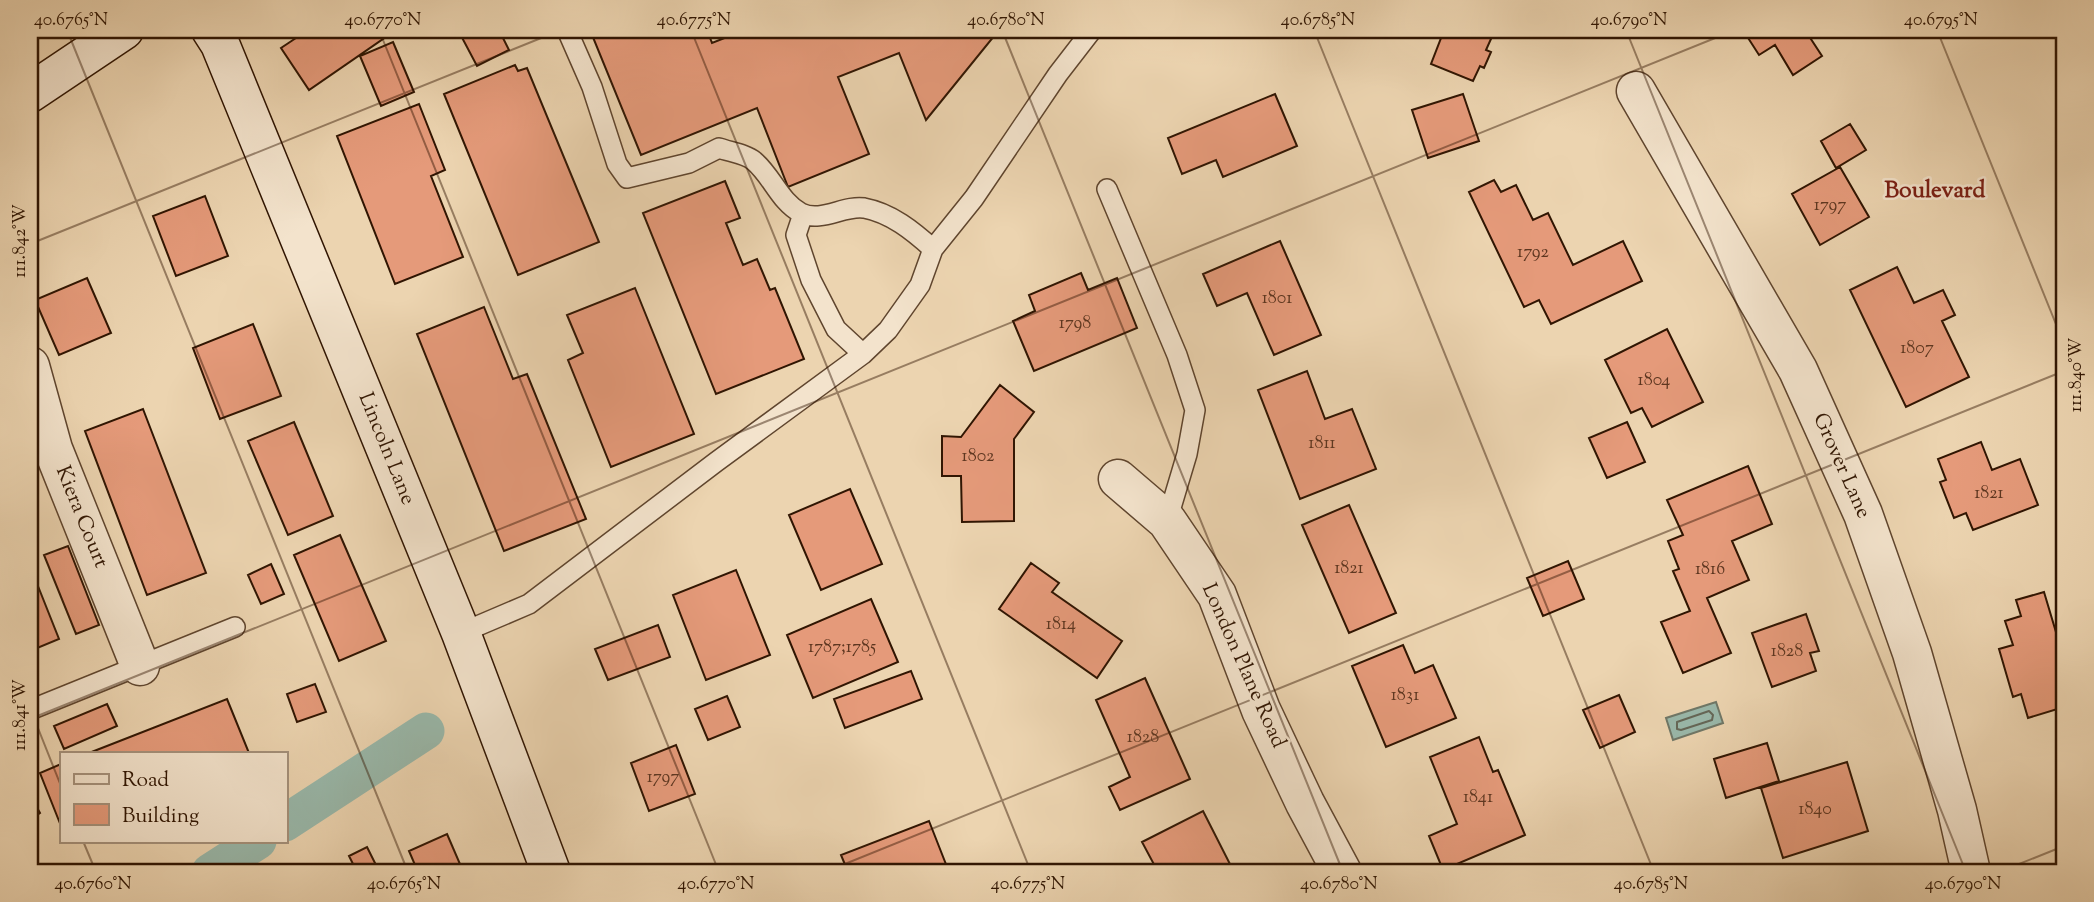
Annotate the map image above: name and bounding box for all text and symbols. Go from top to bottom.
text: 40.6765°N [34,8,108,34]
text: 40.6770°N [345,8,421,34]
text: 40.6775°N [657,8,731,34]
text: 40.6780°N [967,8,1045,34]
text: 40.6785°N [1281,8,1355,34]
text: 40.6790°N [1591,8,1667,34]
text: 40.6795°N [1904,8,1978,34]
district label: Boulevard [1885,175,1985,208]
house number: 1797 [1814,193,1846,219]
text: 111.842°W [8,204,34,278]
house number: 1792 [1517,240,1550,266]
house number: 1801 [1262,286,1292,312]
house number: 1798 [1059,311,1091,337]
house number: 1807 [1900,336,1934,362]
text: 111.840°W [2064,338,2090,412]
house number: 1804 [1638,368,1670,394]
street label: Lincoln Lane [350,388,422,510]
street label: Grover Lane [1804,408,1878,524]
house number: 1811 [1308,431,1336,457]
house number: 1802 [962,444,995,470]
street label: Kiera Court [47,461,115,573]
house number: 1821 [1974,481,2004,507]
house number: 1821 [1334,556,1364,582]
house number: 1816 [1695,557,1725,583]
street label: London Plane Road [1193,579,1293,753]
house number: 1814 [1046,612,1076,638]
house number: 1787;1785 [808,635,876,661]
house number: 1828 [1771,639,1803,665]
text: 111.841°W [8,679,34,751]
house number: 1831 [1391,683,1419,709]
house number: 1828 [1127,725,1159,751]
legend [60,752,287,842]
house number: 1797 [647,765,679,791]
text: Road [122,766,169,796]
house number: 1841 [1463,785,1493,811]
house number: 1840 [1798,797,1832,823]
text: Building [122,802,199,832]
text: 40.6760°N [54,872,132,898]
text: 40.6765°N [367,872,441,898]
text: 40.6770°N [678,872,754,898]
text: 40.6775°N [991,872,1065,898]
text: 40.6780°N [1300,872,1378,898]
text: 40.6785°N [1614,872,1688,898]
text: 40.6790°N [1925,872,2001,898]

